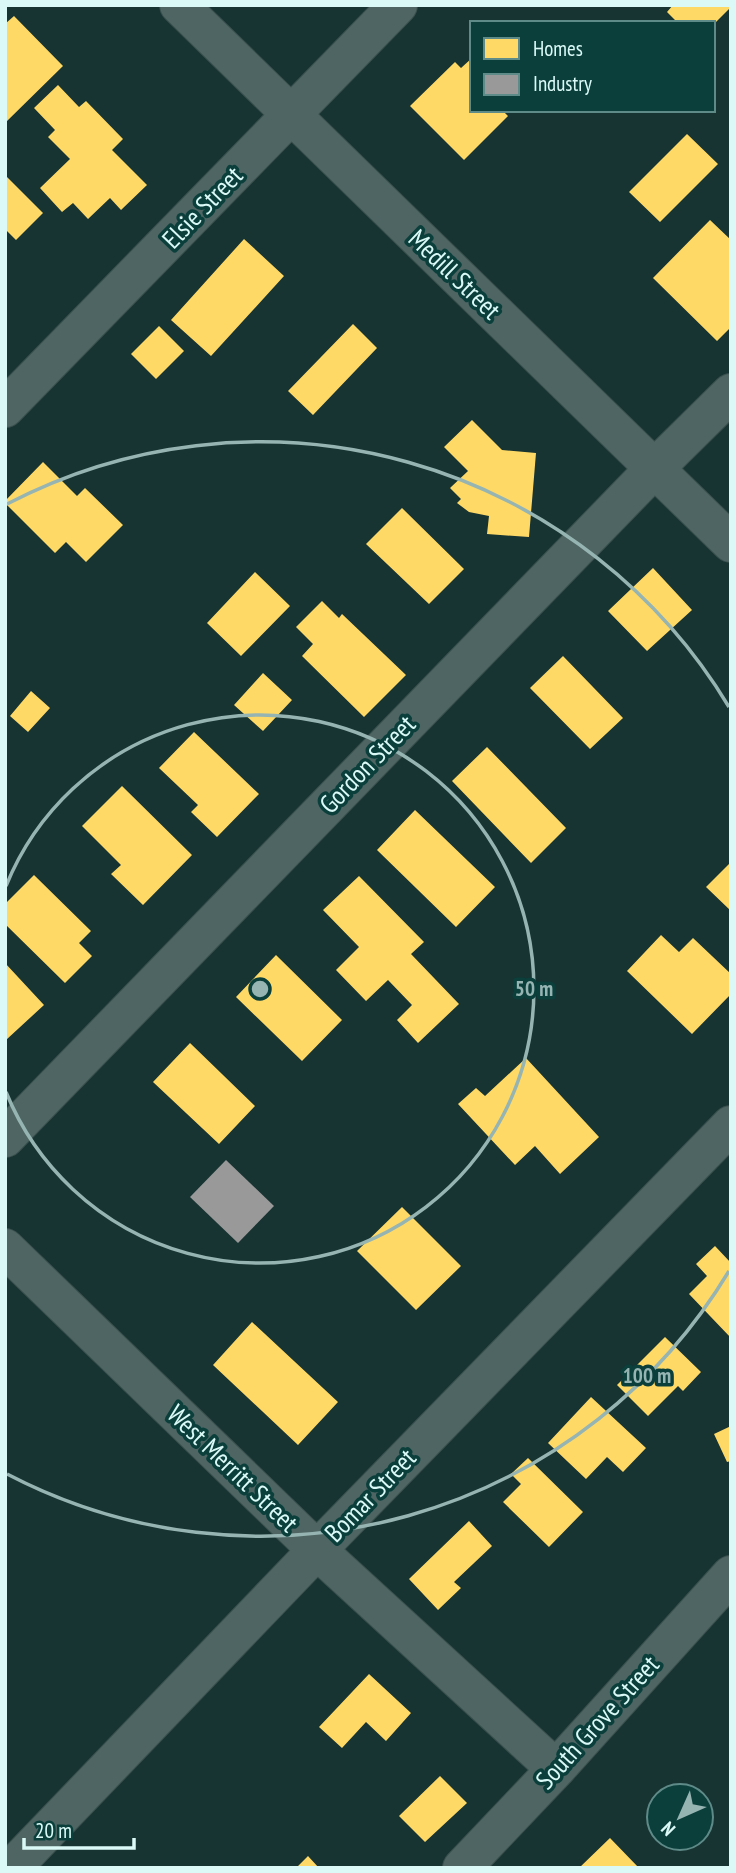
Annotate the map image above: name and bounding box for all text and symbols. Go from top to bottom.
legend [470,21,715,112]
text: Homes [533,35,583,62]
text: Industry [533,70,592,97]
street label: Elsie Street [155,159,249,255]
street label: Medill Street [402,222,508,326]
street label: Gordon Street [312,708,422,820]
text: 50 m [515,975,553,1002]
centre of rings [248,977,272,1001]
text: 100 m [623,1362,671,1389]
street label: West Merritt Street [161,1397,305,1539]
street label: Bomar Street [317,1441,423,1549]
street label: South Grove Street [528,1648,666,1796]
north arrow [645,1782,715,1852]
scale bar [24,1806,135,1850]
text: 20 m [35,1817,72,1844]
text: N [656,1817,680,1841]

